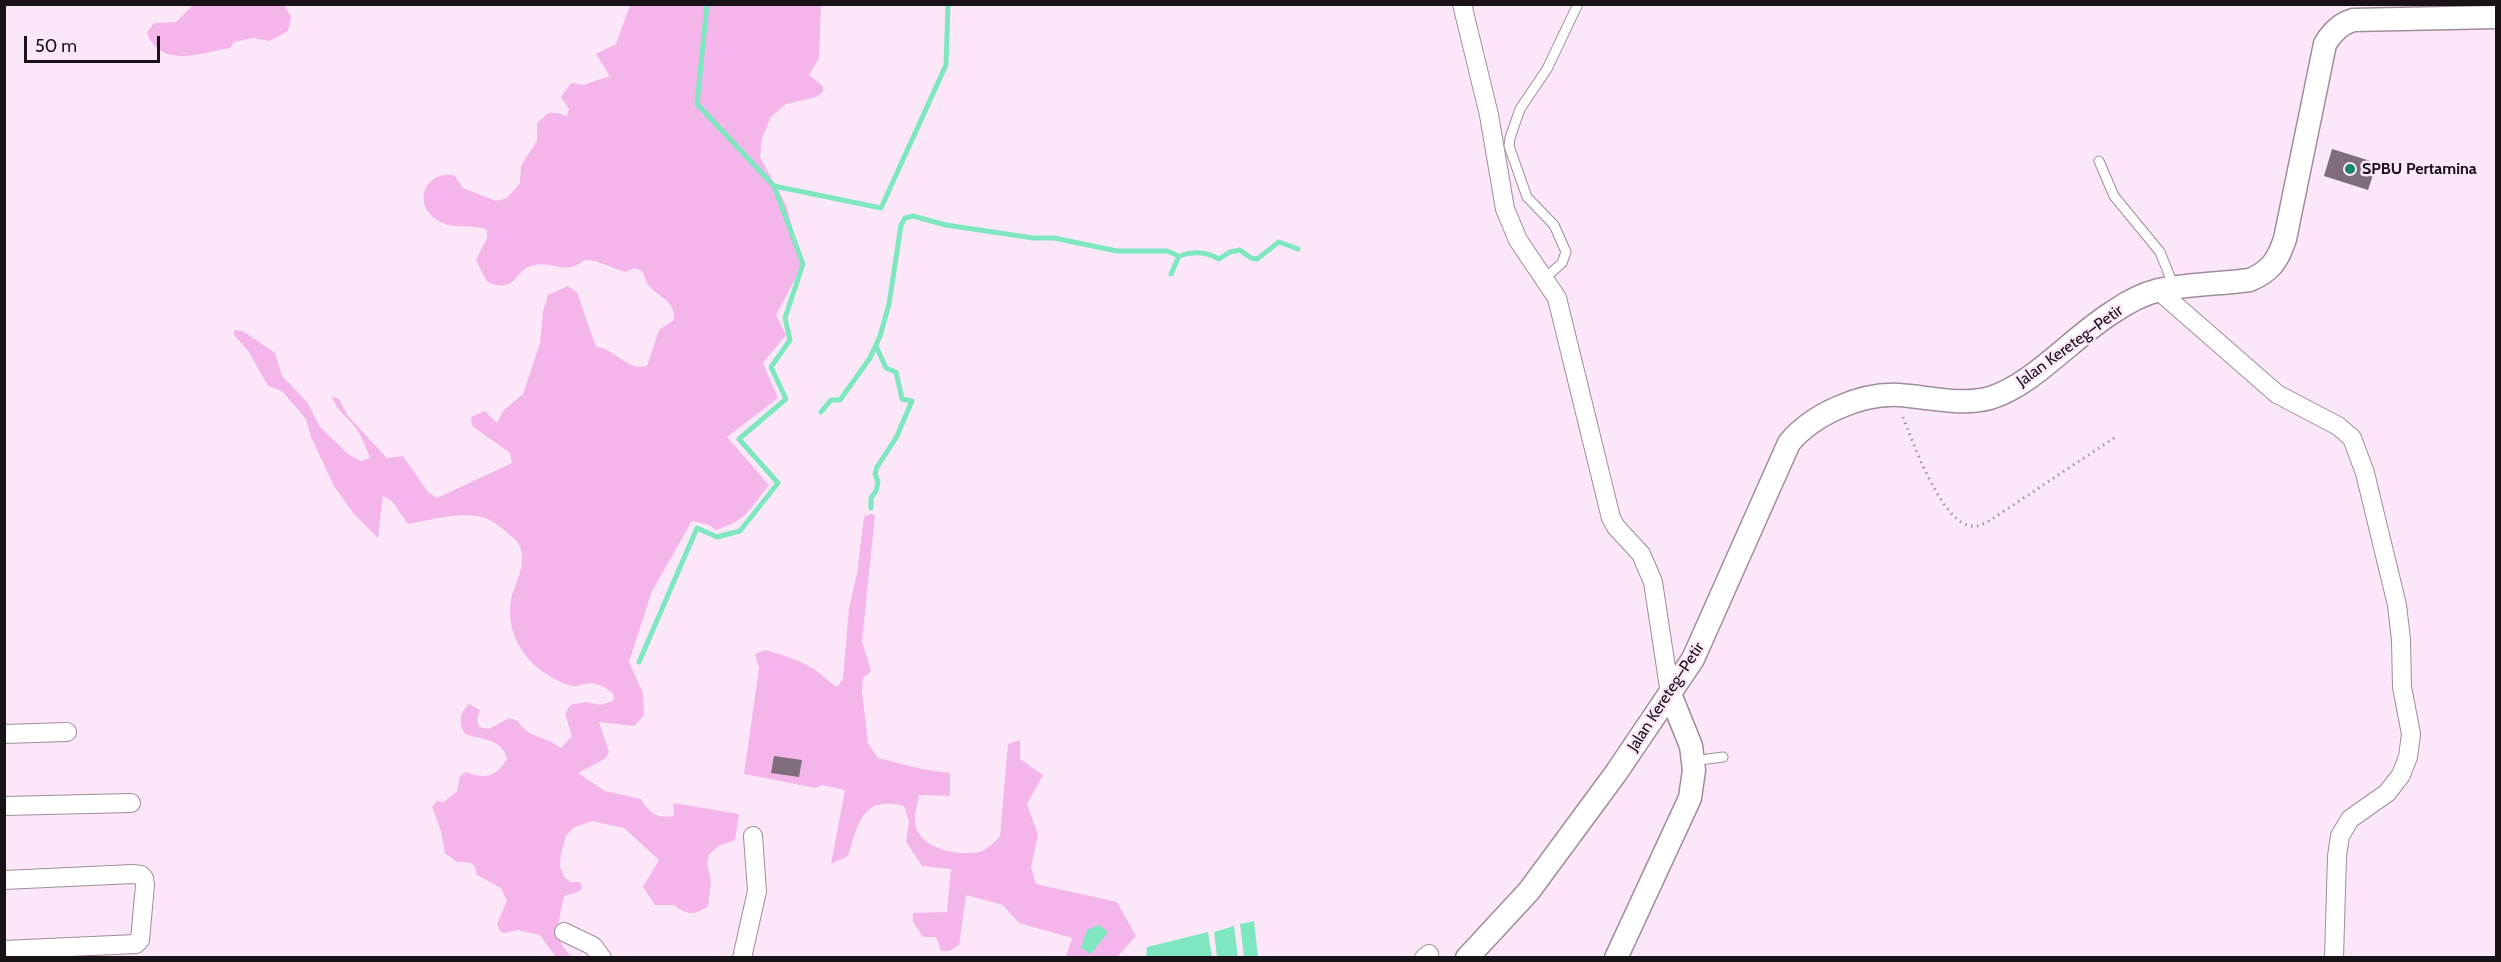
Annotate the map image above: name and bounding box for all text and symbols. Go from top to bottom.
scale bar [27,24,164,62]
text: 50 m [35,35,77,57]
place label: SPBU Pertamina [2362,159,2477,179]
marker: SPBU Pertamina [2343,162,2357,176]
street label: Jalan Kereteg–Petir [2013,301,2127,391]
street label: Jalan Kereteg–Petir [1623,639,1709,755]

